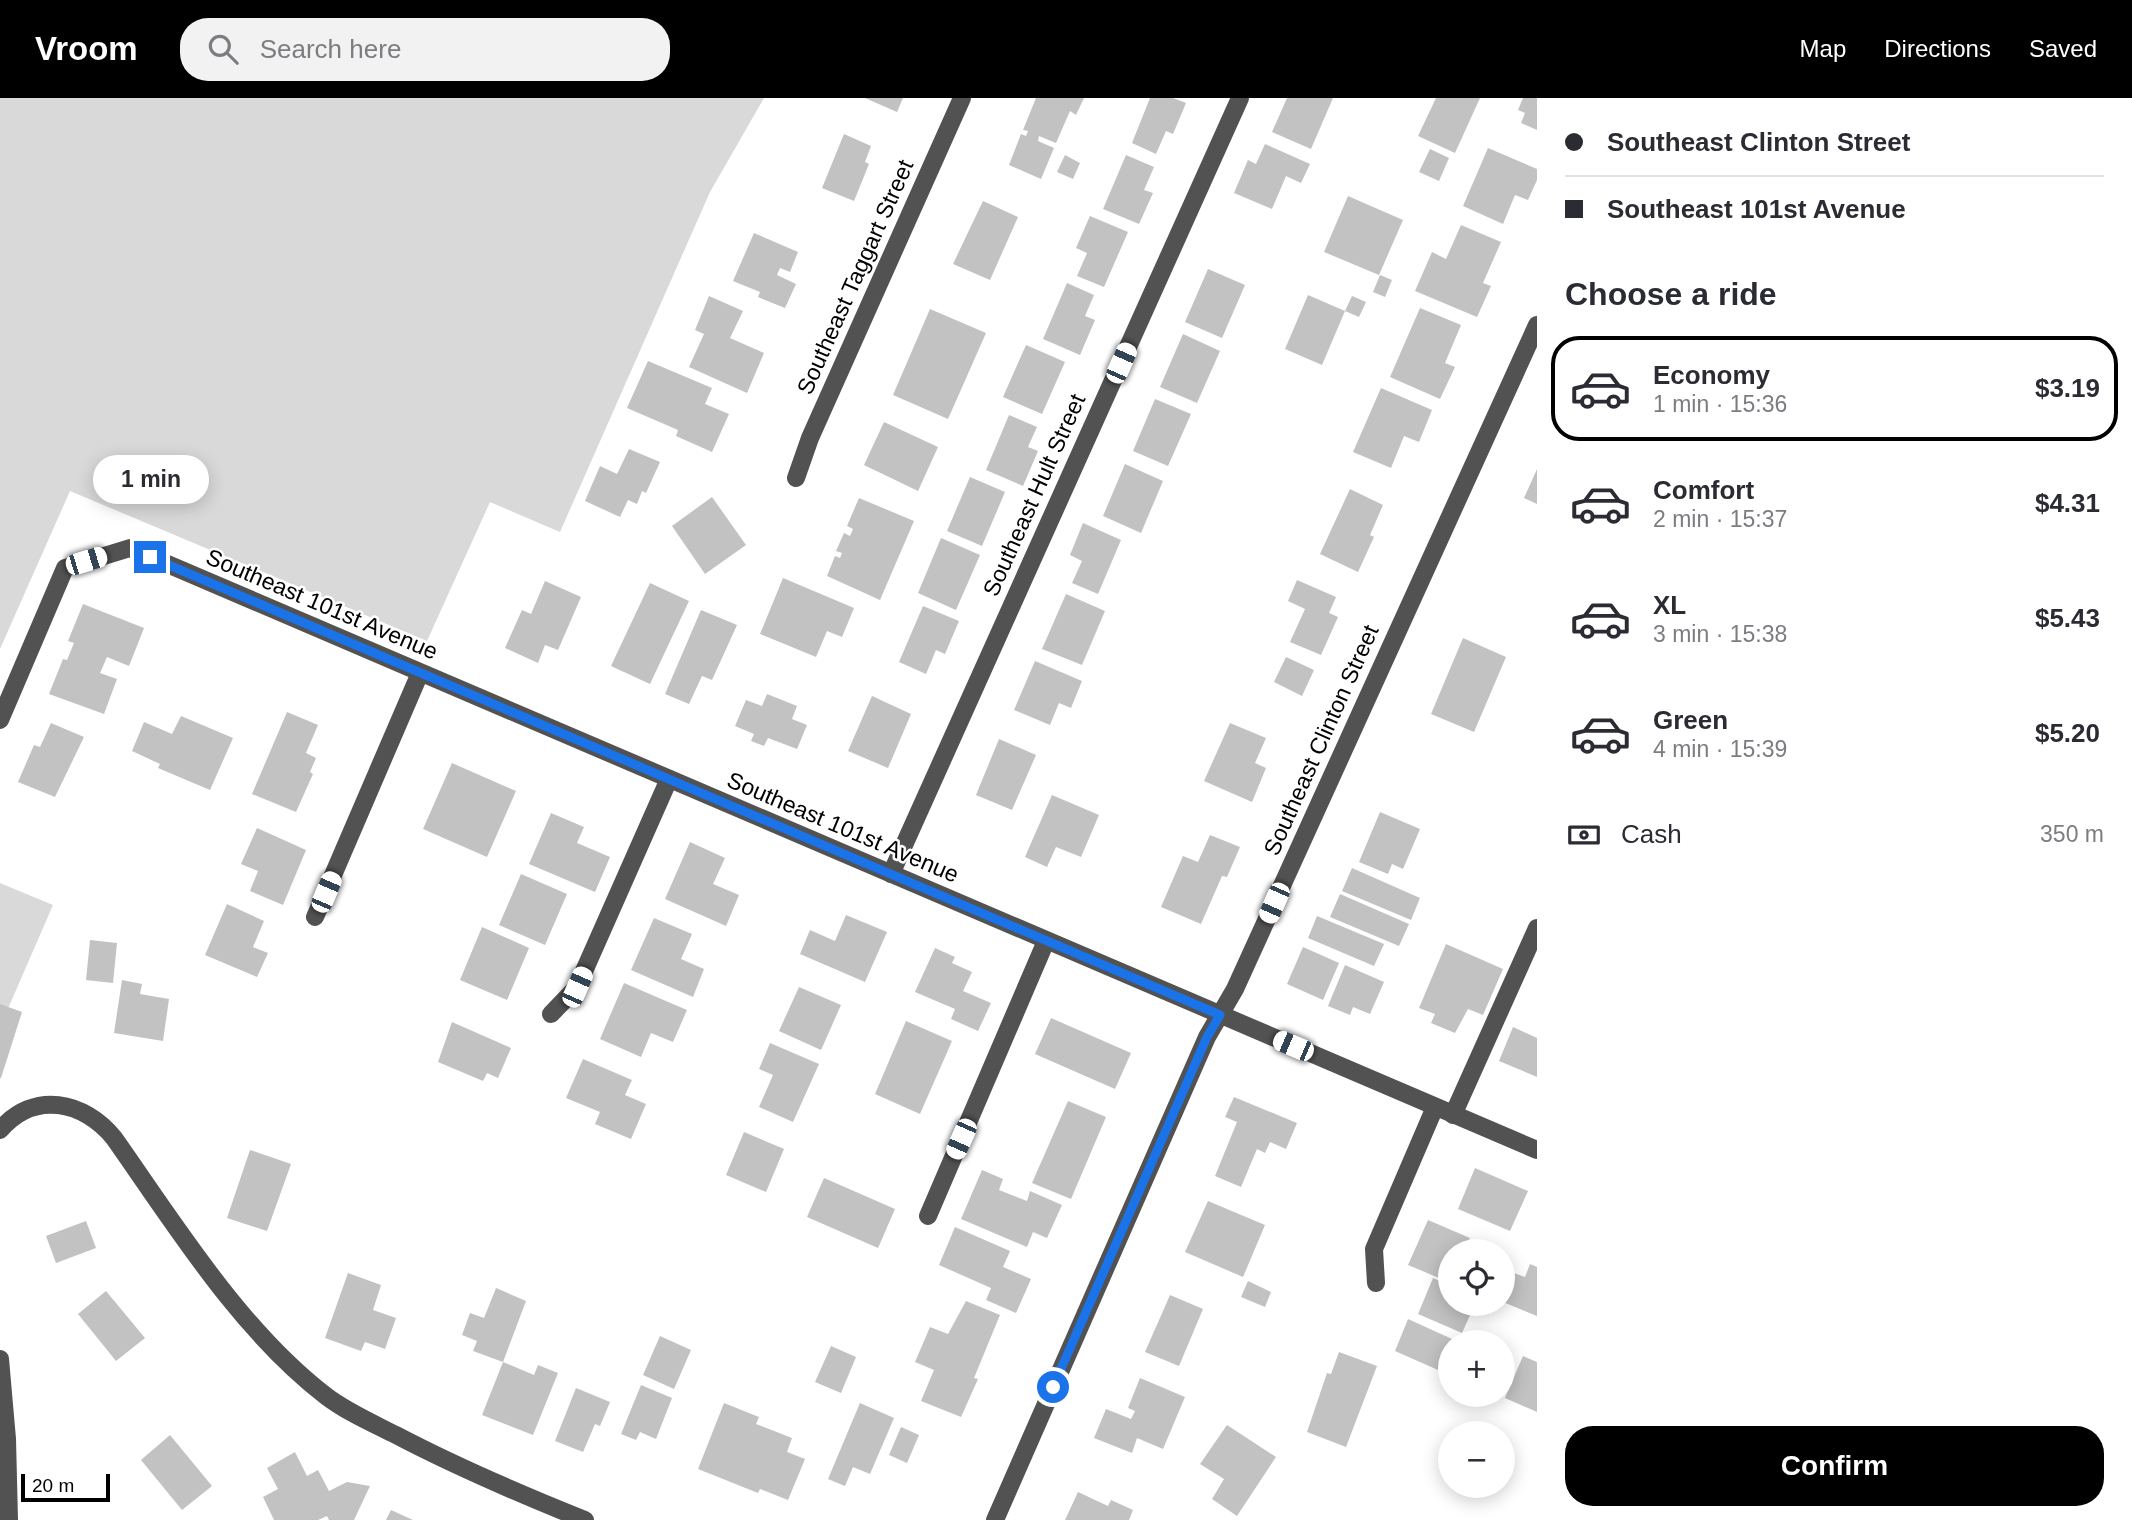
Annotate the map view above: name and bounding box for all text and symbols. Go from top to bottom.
search box [180,18,670,81]
text: Vroom [35,30,138,67]
icon: search [204,30,242,68]
text: Search here [260,34,401,64]
text: Map [1800,35,1846,62]
text: Directions [1884,35,1991,62]
text: Saved [2029,35,2097,62]
text: Southeast Clinton Street [1607,127,1910,157]
street label: Southeast Taggart Street [791,155,919,398]
text: Southeast 101st Avenue [1607,194,1906,224]
text: Choose a ride [1565,276,1777,312]
car [1103,340,1140,386]
icon: car [1569,357,1632,420]
text: Economy [1653,360,1770,390]
text: $3.19 [2035,373,2100,403]
street label: Southeast Hult Street [978,389,1091,600]
text: 1 min · 15:36 [1653,391,1787,417]
callout: 1 min [92,456,208,504]
text: 1 min [121,466,181,492]
icon: car [1569,472,1632,535]
text: Comfort [1653,475,1754,505]
text: $4.31 [2035,488,2100,518]
text: 2 min · 15:37 [1653,506,1787,532]
route end [134,541,166,573]
street label: Southeast 101st Avenue [202,543,442,665]
car [63,545,110,577]
icon: car [1569,587,1632,650]
text: XL [1653,590,1686,620]
text: $5.43 [2035,603,2100,633]
street label: Southeast Clinton Street [1258,620,1384,859]
text: 3 min · 15:38 [1653,621,1787,647]
icon: car [1569,702,1632,765]
text: Green [1653,705,1728,735]
text: $5.20 [2035,718,2100,748]
text: 4 min · 15:39 [1653,736,1787,762]
street label: Southeast 101st Avenue [723,766,963,888]
icon: cash [1565,816,1603,854]
text: Cash [1621,819,1682,849]
text: 350 m [2040,821,2104,847]
car [309,869,344,915]
car [1256,880,1293,926]
car [559,964,596,1010]
car [1270,1028,1317,1064]
car [943,1116,980,1162]
map controls [1438,1239,1515,1498]
button: locate [1438,1239,1515,1316]
button: + [1438,1330,1515,1407]
route start [1037,1371,1069,1403]
button: − [1438,1421,1515,1498]
button: Confirm [1565,1426,2104,1506]
scale bar [21,1471,110,1503]
text: 20 m [32,1475,74,1496]

